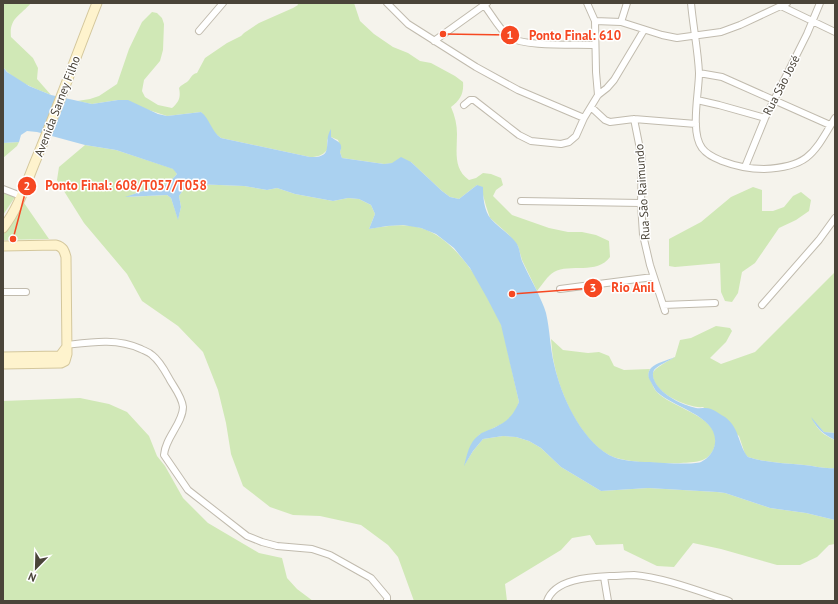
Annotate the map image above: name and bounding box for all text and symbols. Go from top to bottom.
callout: Ponto Final: 610 [500,23,629,48]
text: 1 [507,27,513,42]
text: Ponto Final: 610 [529,27,621,44]
street label: Rua São José [759,52,803,118]
street label: Avenida Sarney Filho [31,53,83,159]
street label: Rua São Raimundo [631,143,653,241]
callout: Ponto Final: 608/T057/T058 [17,173,215,198]
text: Ponto Final: 608/T057/T058 [45,177,207,194]
text: 2 [24,178,30,193]
callout: Rio Anil [583,275,663,300]
text: Rio Anil [611,279,655,296]
text: 3 [590,280,596,295]
north arrow [16,548,56,588]
text: N [26,569,38,585]

